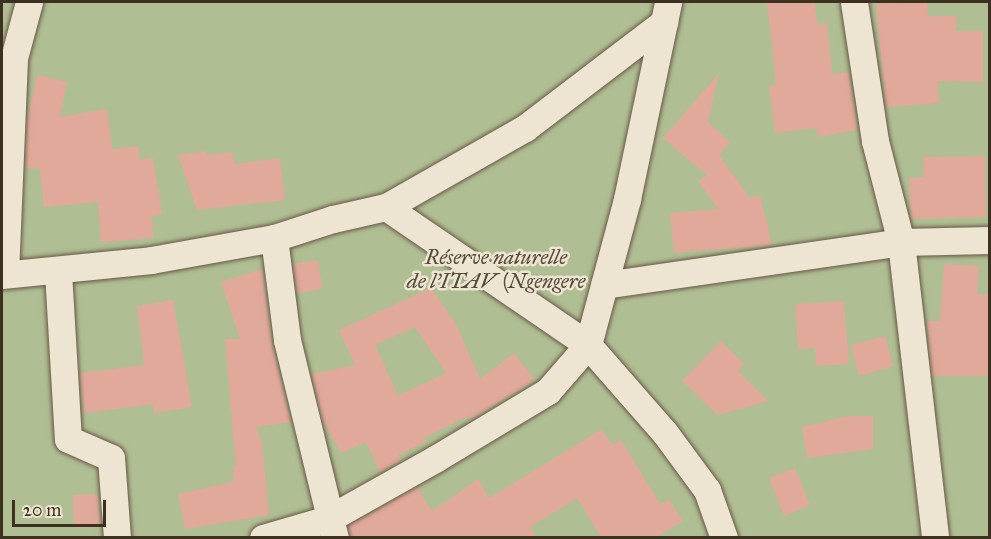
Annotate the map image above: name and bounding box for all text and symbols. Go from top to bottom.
park label: Réserve naturelle de l'ITAV (Ngengere [407,244,585,294]
scale bar [15,488,110,526]
text: 20 m [23,499,61,521]

